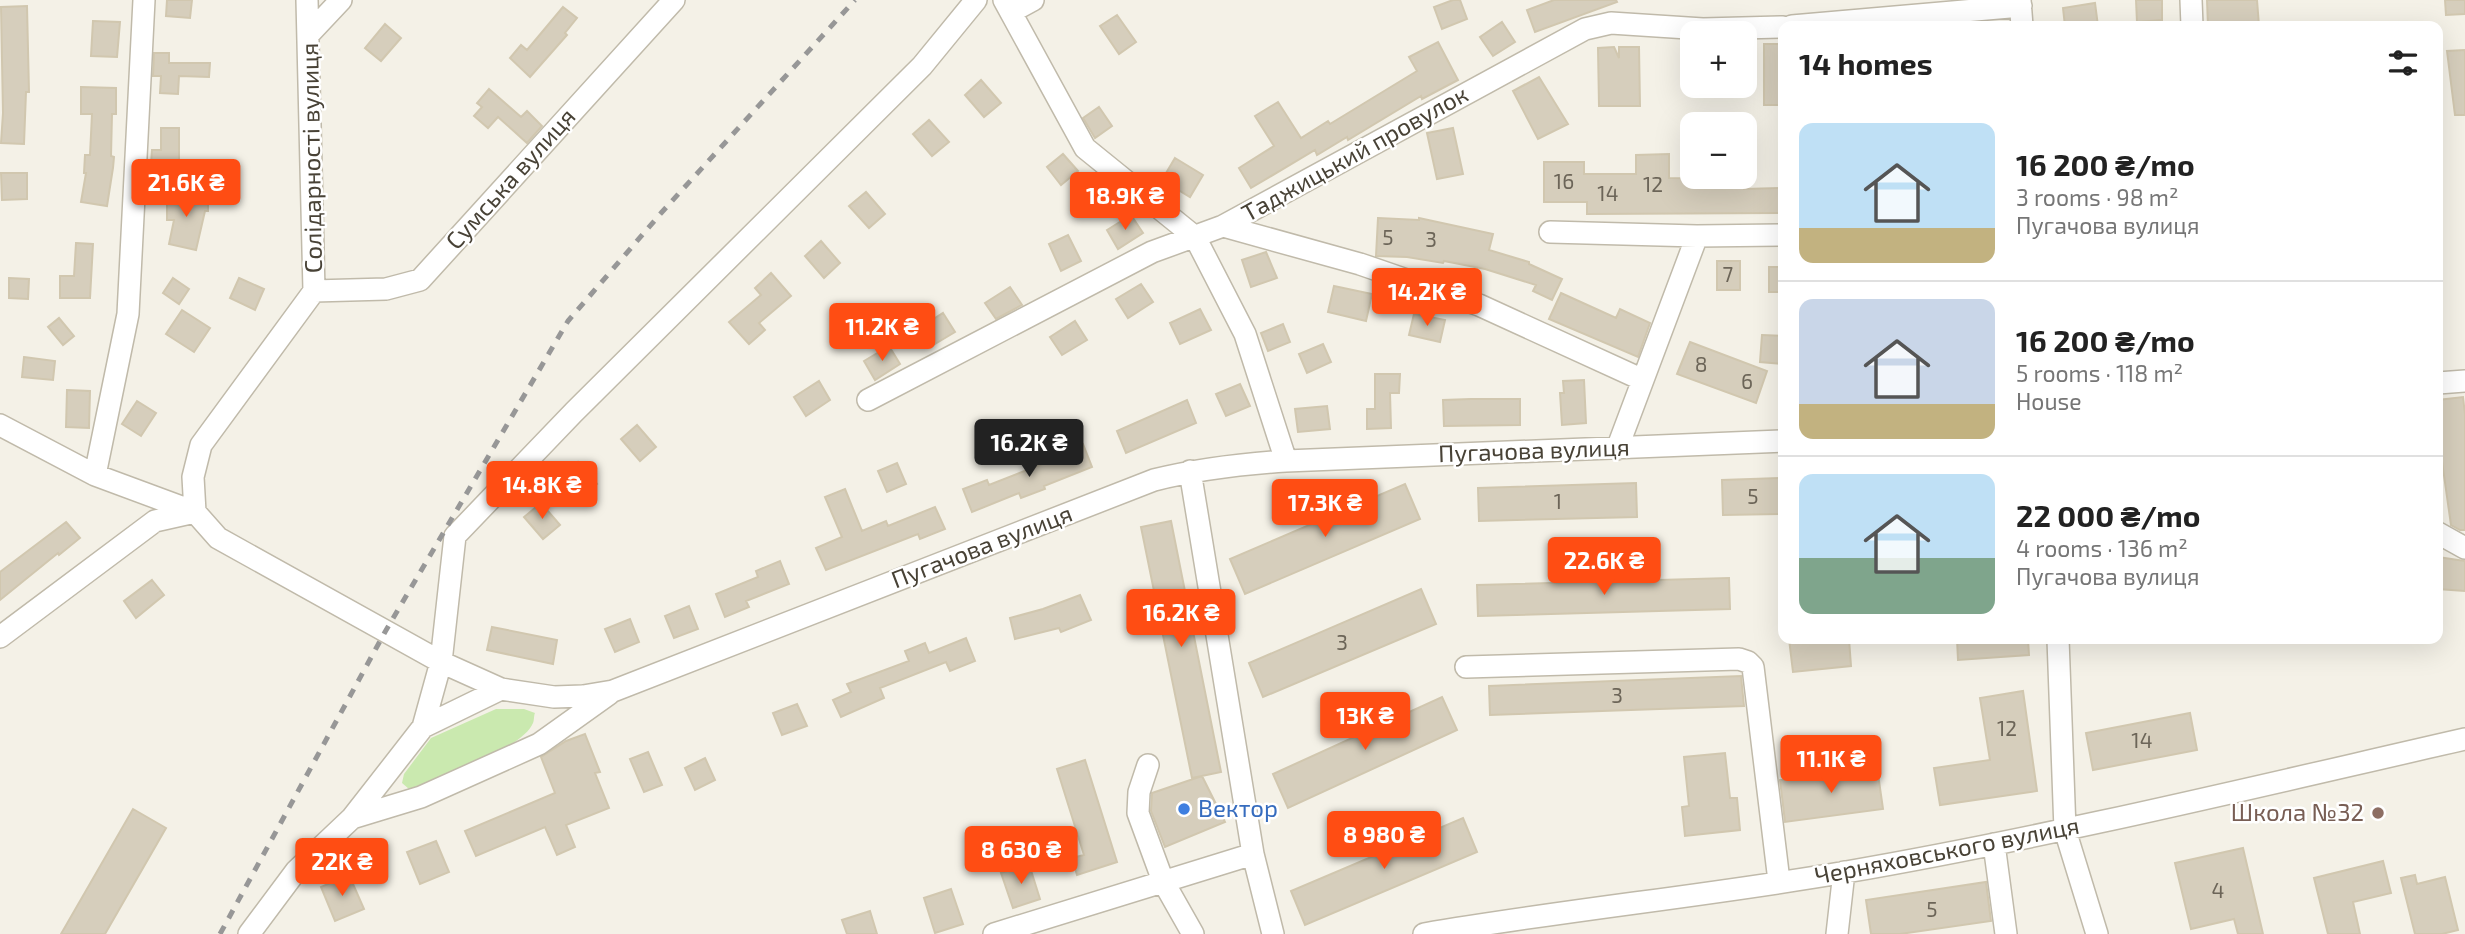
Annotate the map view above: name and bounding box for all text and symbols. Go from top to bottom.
map controls [1680,21,1757,189]
button: + [1680,21,1757,98]
street label: Солідарності вулиця [294,43,328,273]
icon: filters [2384,44,2422,82]
text: 14 homes [1799,45,1933,81]
street label: Таджицький провулок [1236,78,1473,228]
street label: Сумська вулиця [439,101,582,255]
button: − [1680,112,1757,189]
text: 16 200 ₴/mo [2016,146,2195,182]
icon: home [1855,151,1939,235]
pin: 21.6K ₴ [121,160,251,219]
text: 21.6K ₴ [147,168,225,196]
house number: 16 [1554,168,1574,193]
house number: 12 [1643,171,1663,196]
pin: 18.9K ₴ [1060,173,1190,232]
house number: 14 [1597,180,1619,205]
text: 18.9K ₴ [1086,181,1164,209]
text: 3 rooms · 98 m² [2016,183,2178,211]
text: Пугачова вулиця [2016,211,2200,239]
house number: 5 [1382,224,1394,249]
house number: 3 [1425,226,1437,251]
house number: 7 [1723,261,1734,286]
pin: 14.2K ₴ [1362,268,1492,328]
text: 14.2K ₴ [1388,277,1466,305]
pin: 11.2K ₴ [817,304,947,363]
text: 11.2K ₴ [845,312,919,340]
text: 16 200 ₴/mo [2016,322,2195,358]
icon: home [1855,327,1939,411]
house number: 8 [1695,351,1707,376]
text: 5 rooms · 118 m² [2016,359,2183,387]
house number: 6 [1741,368,1753,393]
text: House [2016,387,2082,415]
pin: 16.2K ₴ [964,420,1094,479]
text: 16.2K ₴ [990,428,1068,456]
street label: Пугачова вулиця [1438,432,1630,468]
pin: 14.8K ₴ [477,462,607,521]
text: 14.8K ₴ [502,470,582,498]
pin: 17.3K ₴ [1260,480,1390,539]
house number: 5 [1747,483,1759,508]
text: 17.3K ₴ [1288,488,1362,516]
house number: 1 [1554,488,1562,513]
text: 22 000 ₴/mo [2016,497,2200,533]
street label: Пугачова вулиця [887,498,1076,594]
icon: home [1855,502,1939,586]
text: 4 rooms · 136 m² [2016,534,2188,562]
pin: 22.6K ₴ [1539,538,1669,597]
text: 22.6K ₴ [1564,546,1644,574]
text: Пугачова вулиця [2016,562,2200,590]
pin: 16.2K ₴ [1116,590,1246,649]
text: 16.2K ₴ [1142,598,1220,626]
house number: 3 [1336,629,1348,654]
house number: 3 [1611,682,1623,707]
pin: 13K ₴ [1316,692,1414,752]
text: 13K ₴ [1336,701,1394,729]
house number: 12 [1997,715,2017,740]
house number: 14 [2131,727,2153,752]
pin: 11.1K ₴ [1766,736,1896,795]
text: 11.1K ₴ [1796,744,1866,772]
place label: Вектор [1198,793,1278,822]
place label: Школа №32 [2231,797,2364,826]
marker: Вектор [1176,801,1192,817]
marker: Школа №32 [2370,805,2386,821]
street label: Черняховського вулиця [1812,810,2082,890]
pin: 8 980 ₴ [1319,812,1449,871]
text: 8 980 ₴ [1343,820,1425,848]
pin: 8 630 ₴ [956,826,1086,886]
text: 8 630 ₴ [981,835,1061,863]
pin: 22K ₴ [293,838,391,898]
text: 22K ₴ [311,847,373,875]
house number: 4 [2212,877,2224,902]
house number: 5 [1926,896,1938,921]

